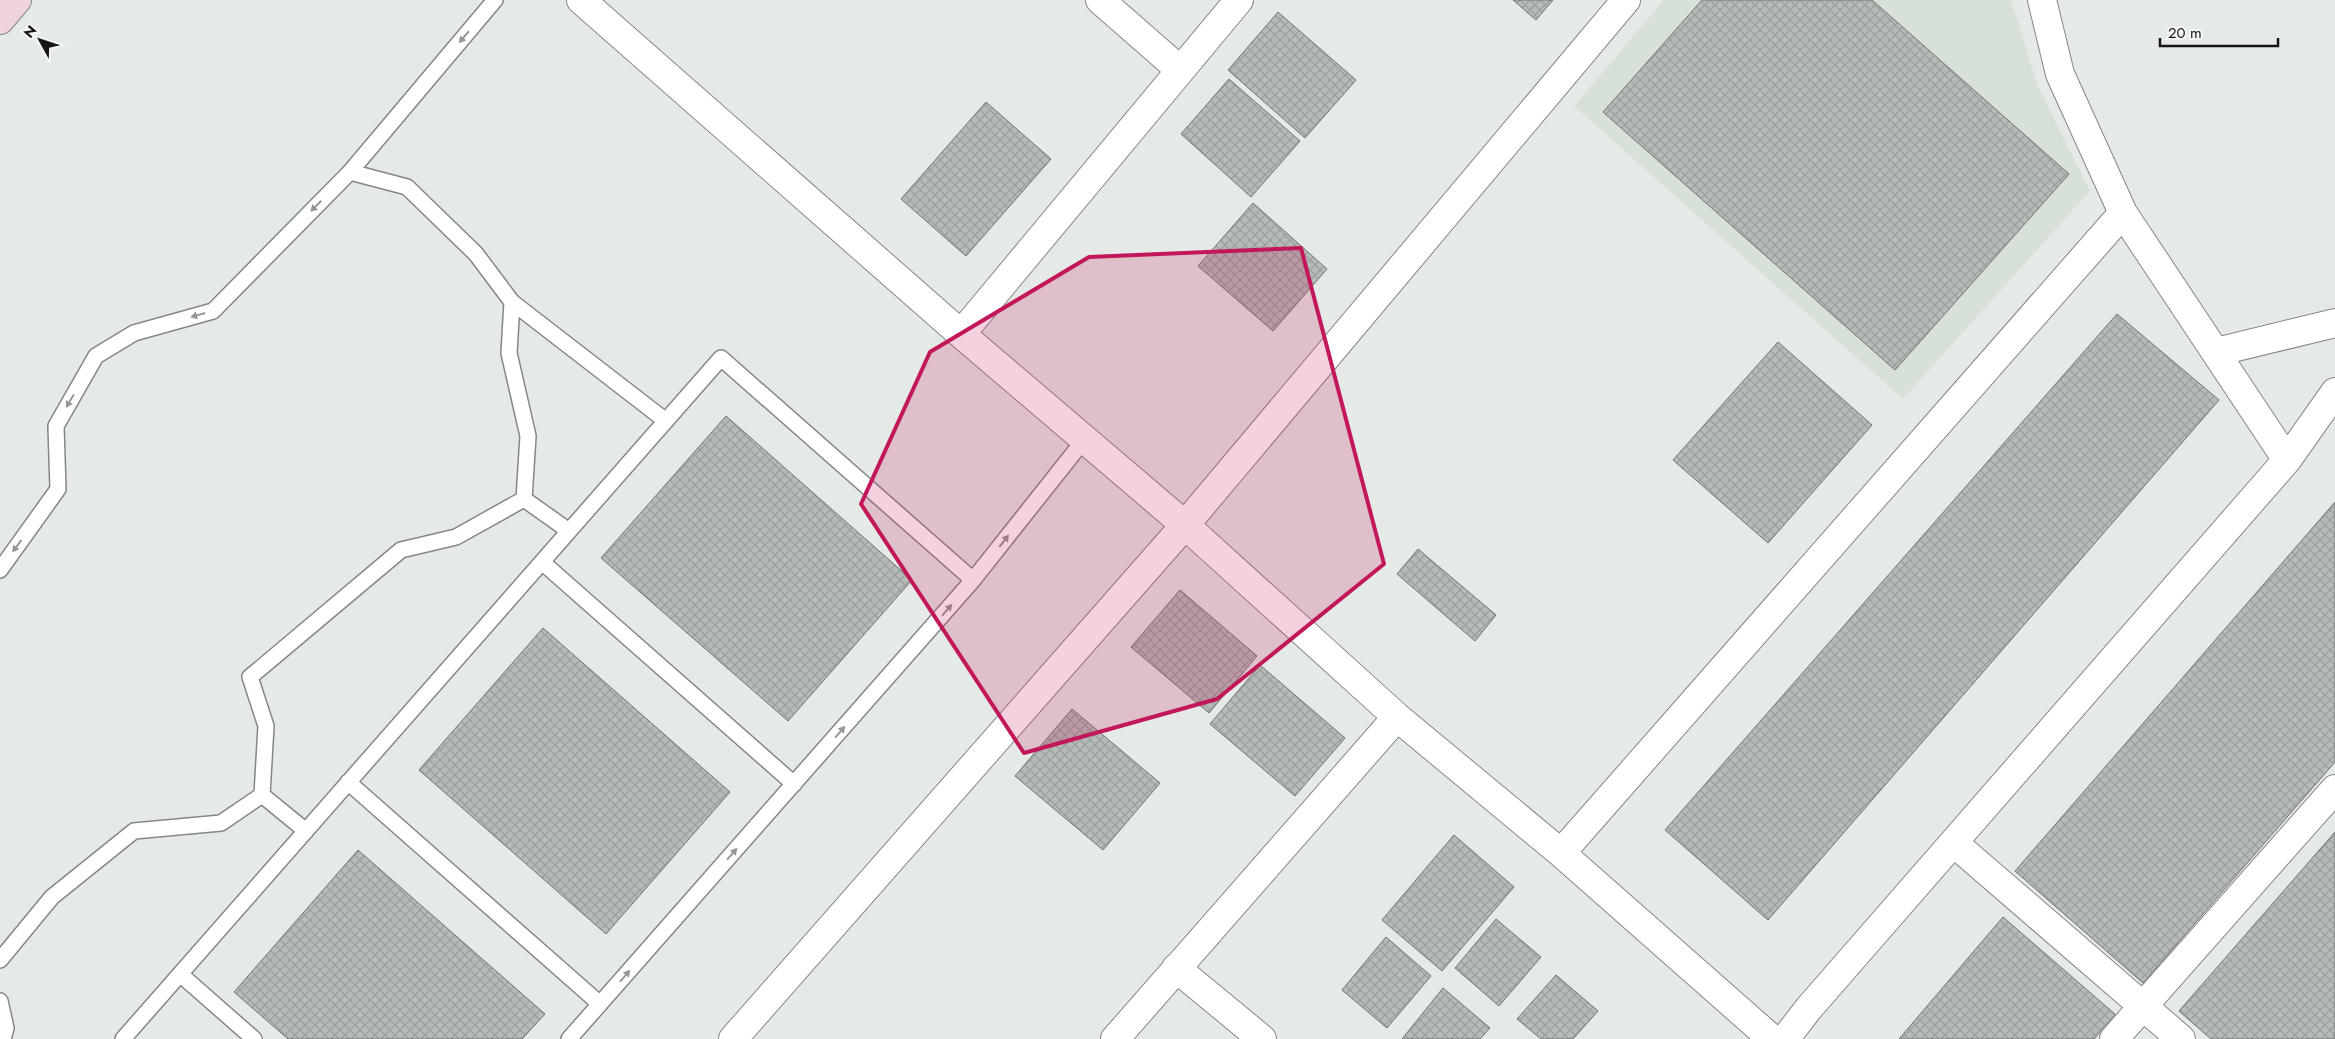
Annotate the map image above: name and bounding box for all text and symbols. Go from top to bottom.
north arrow [15,15,65,65]
scale bar [2160,15,2278,47]
text: N [19,21,41,42]
text: 20 m [2168,22,2202,44]
one-way arrow [459,31,470,43]
one-way arrow [310,200,322,212]
one-way arrow [190,311,205,319]
one-way arrow [65,394,74,407]
one-way arrow [998,535,1009,548]
one-way arrow [12,539,22,553]
one-way arrow [941,604,952,617]
one-way arrow [834,726,845,739]
one-way arrow [726,849,738,861]
one-way arrow [619,971,631,983]

